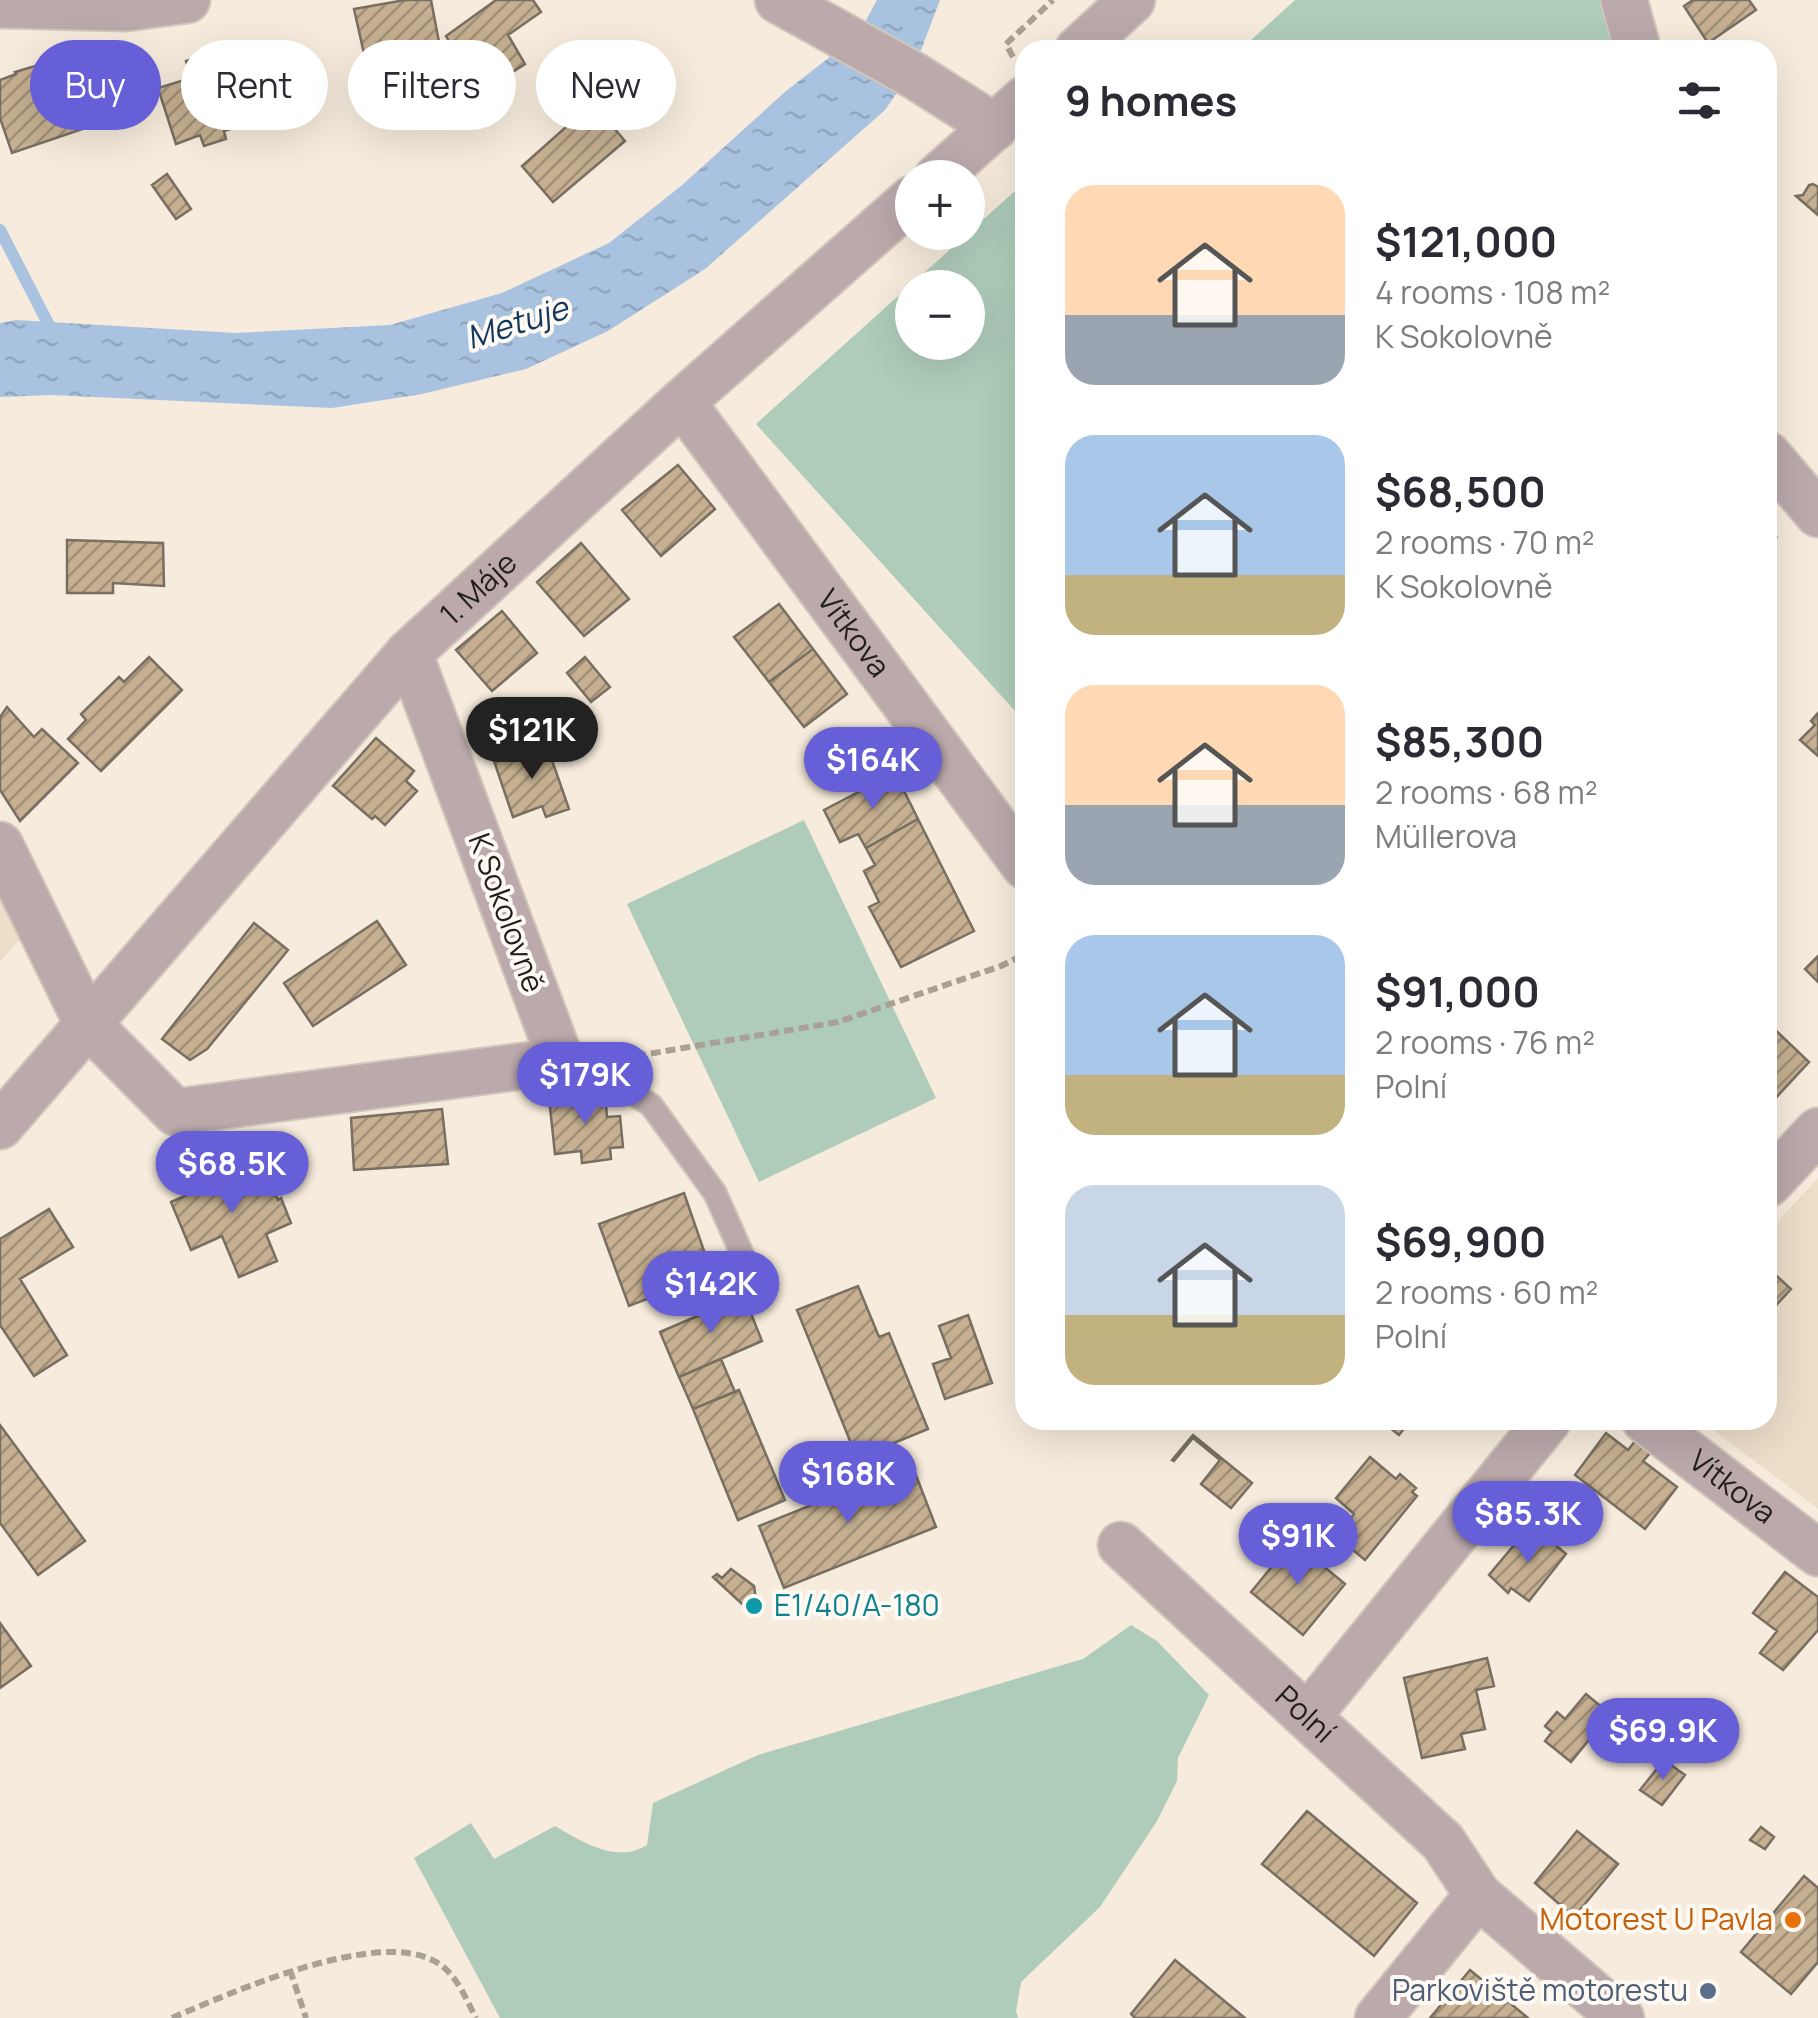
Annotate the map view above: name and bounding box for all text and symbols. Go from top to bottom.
chip: Buy [30,40,161,130]
chip: Rent [181,40,328,130]
chip: Filters [348,40,516,130]
chip: New [536,40,676,130]
text: 9 homes [1065,71,1237,129]
icon: filters [1672,73,1727,128]
map controls [895,160,985,360]
button: + [895,160,985,250]
text: $121,000 [1375,212,1557,270]
icon: home [1145,225,1265,345]
button: − [895,270,985,360]
text: 4 rooms · 108 m² [1375,270,1610,314]
water label: Metuje [460,284,575,359]
text: K Sokolovně [1375,314,1553,358]
text: $68,500 [1375,462,1546,520]
icon: home [1145,475,1265,595]
text: 2 rooms · 70 m² [1375,520,1595,564]
street label: 1. Máje [430,542,525,634]
text: K Sokolovně [1375,564,1553,608]
street label: Vítkova [808,581,900,685]
pin: $121K [462,697,602,782]
text: $121K [488,707,576,751]
text: $85,300 [1375,712,1544,770]
icon: home [1145,725,1265,845]
pin: $164K [803,727,943,812]
text: $164K [826,737,920,781]
text: 2 rooms · 68 m² [1375,770,1597,814]
text: Müllerova [1375,814,1517,858]
street label: K Sokolovně [460,827,555,998]
text: $91,000 [1375,962,1540,1020]
icon: home [1145,975,1265,1095]
text: 2 rooms · 76 m² [1375,1020,1595,1064]
pin: $179K [515,1042,655,1127]
text: $179K [539,1052,631,1096]
text: Polní [1375,1064,1447,1108]
pin: $68.5K [151,1131,313,1216]
text: $68.5K [178,1141,286,1185]
text: $69,900 [1375,1212,1546,1270]
icon: home [1145,1225,1265,1345]
pin: $142K [641,1251,781,1336]
text: $142K [664,1261,758,1305]
text: 2 rooms · 60 m² [1375,1270,1598,1314]
text: Polní [1375,1314,1447,1358]
street label: Vítkova [1681,1439,1785,1532]
pin: $168K [778,1441,918,1526]
text: $168K [801,1451,895,1495]
pin: $85.3K [1447,1481,1609,1566]
text: $85.3K [1474,1491,1582,1535]
pin: $91K [1239,1503,1357,1588]
text: $91K [1261,1513,1335,1557]
place label: E1/40/A-180 [774,1584,940,1625]
marker: E1/40/A-180 [743,1595,765,1617]
street label: Polní [1267,1675,1345,1751]
pin: $69.9K [1582,1698,1744,1783]
text: $69.9K [1608,1708,1718,1752]
place label: Motorest U Pavla [1540,1898,1773,1939]
marker: Motorest U Pavla [1782,1909,1804,1931]
place label: Parkoviště motorestu [1392,1969,1688,2010]
marker: Parkoviště motorestu [1697,1980,1719,2002]

